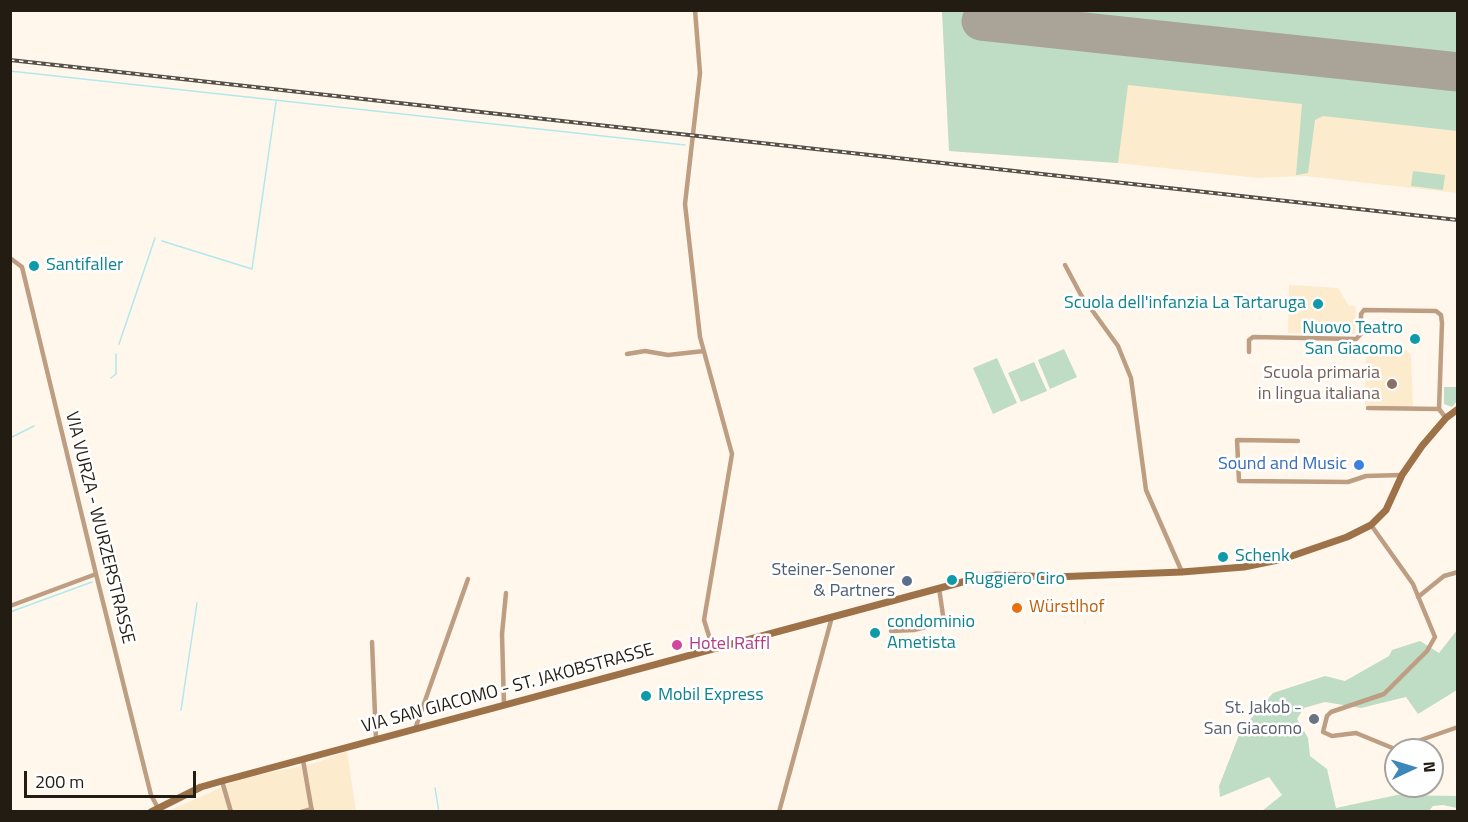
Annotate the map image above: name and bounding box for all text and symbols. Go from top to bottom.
place label: Santifaller [46,255,123,277]
marker: Santifaller [27,259,41,273]
place label: Scuola dell'infanzia La Tartaruga [1064,293,1306,315]
marker: Scuola dell'infanzia La Tartaruga [1311,297,1325,311]
place label: Nuovo Teatro San Giacomo [1302,318,1403,360]
marker: Nuovo Teatro San Giacomo [1408,332,1422,346]
place label: Scuola primaria in lingua italiana [1258,363,1380,406]
marker: Scuola primaria in lingua italiana [1385,377,1399,391]
street label: VIA VURZA - WURZERSTRASSE [60,410,138,646]
place label: Sound and Music [1218,454,1347,476]
marker: Sound and Music [1352,458,1366,472]
place label: Schenk [1235,546,1290,568]
marker: Schenk [1216,550,1230,564]
place label: Steiner-Senoner & Partners [772,560,895,602]
place label: Ruggiero Ciro [964,569,1065,591]
marker: Ruggiero Ciro [945,573,959,587]
marker: Steiner-Senoner & Partners [900,574,914,588]
place label: Würstlhof [1029,597,1104,619]
marker: Würstlhof [1010,601,1024,615]
place label: condominio Ametista [887,612,975,654]
marker: condominio Ametista [868,626,882,640]
place label: Hotel Raffl [689,634,770,656]
marker: Hotel Raffl [670,638,684,652]
street label: VIA SAN GIACOMO - ST. JAKOBSTRASSE [360,640,656,738]
place label: Mobil Express [658,685,764,707]
marker: Mobil Express [639,689,653,703]
place label: St. Jakob - San Giacomo [1204,698,1302,740]
marker: St. Jakob - San Giacomo [1307,712,1321,726]
north arrow [1384,738,1444,798]
scale bar [27,759,200,797]
text: N [1418,761,1442,773]
text: 200 m [35,768,84,795]

